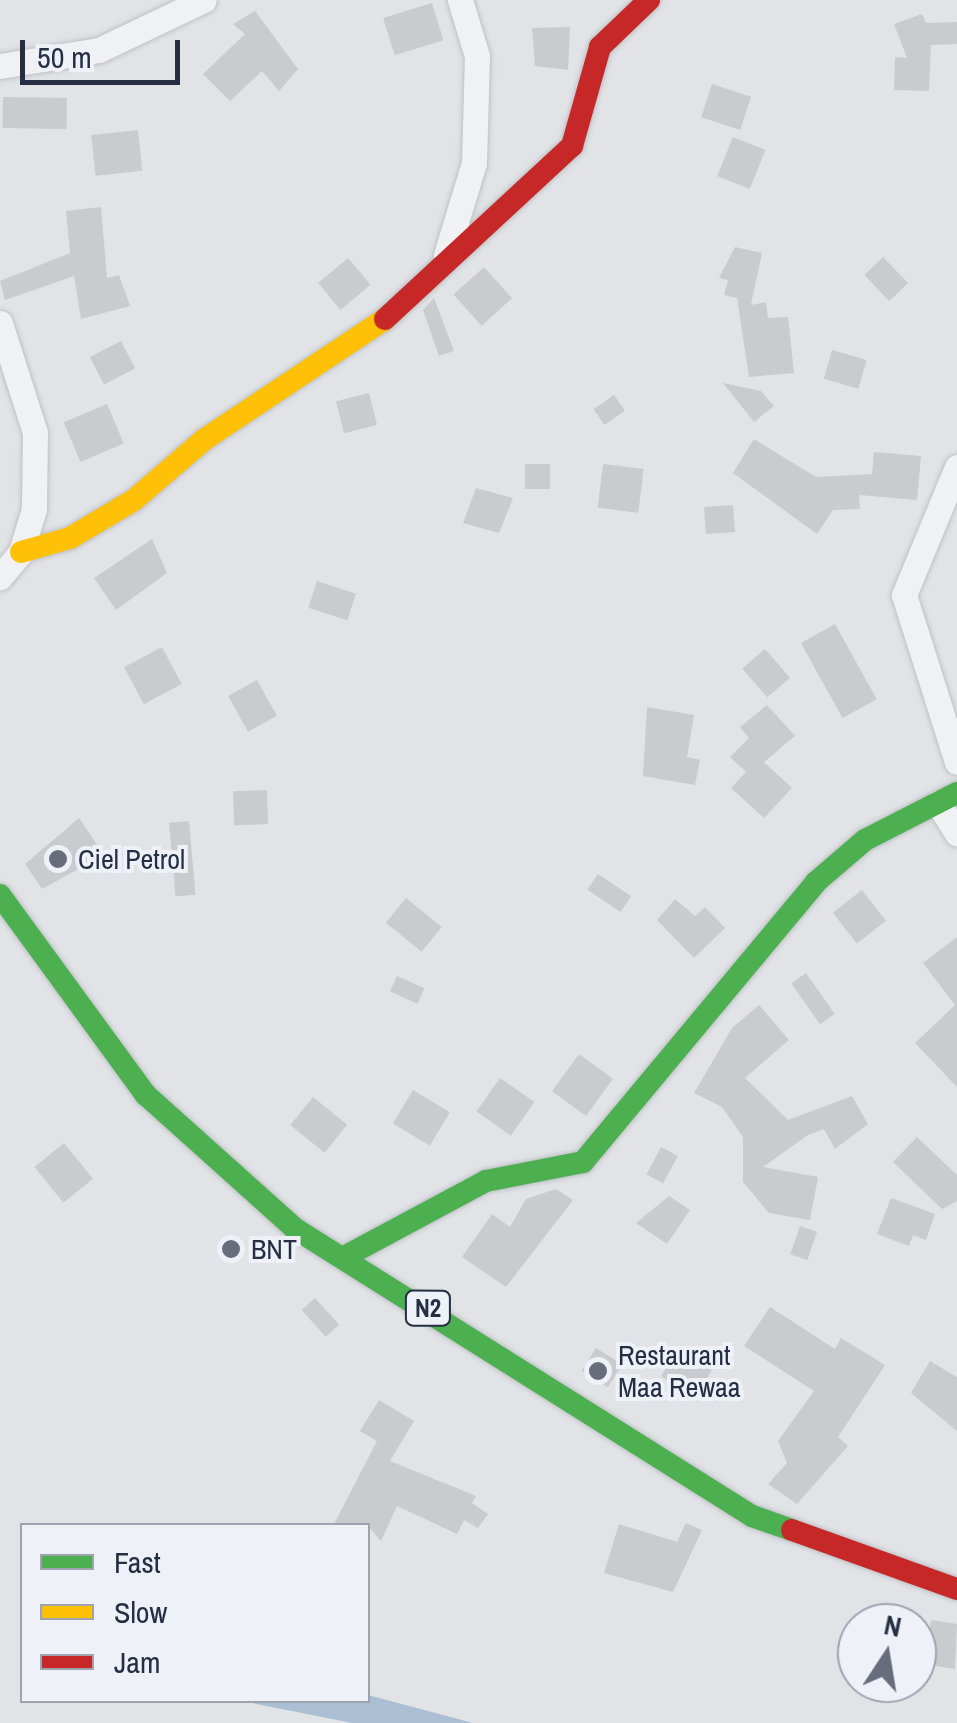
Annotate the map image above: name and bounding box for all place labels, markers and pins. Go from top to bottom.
place label: Ciel Petrol [78,842,185,876]
marker: Ciel Petrol [47,848,69,870]
place label: BNT [251,1232,297,1266]
marker: BNT [220,1238,242,1260]
place label: Restaurant Maa Rewaa [618,1338,740,1404]
marker: Restaurant Maa Rewaa [587,1360,609,1382]

